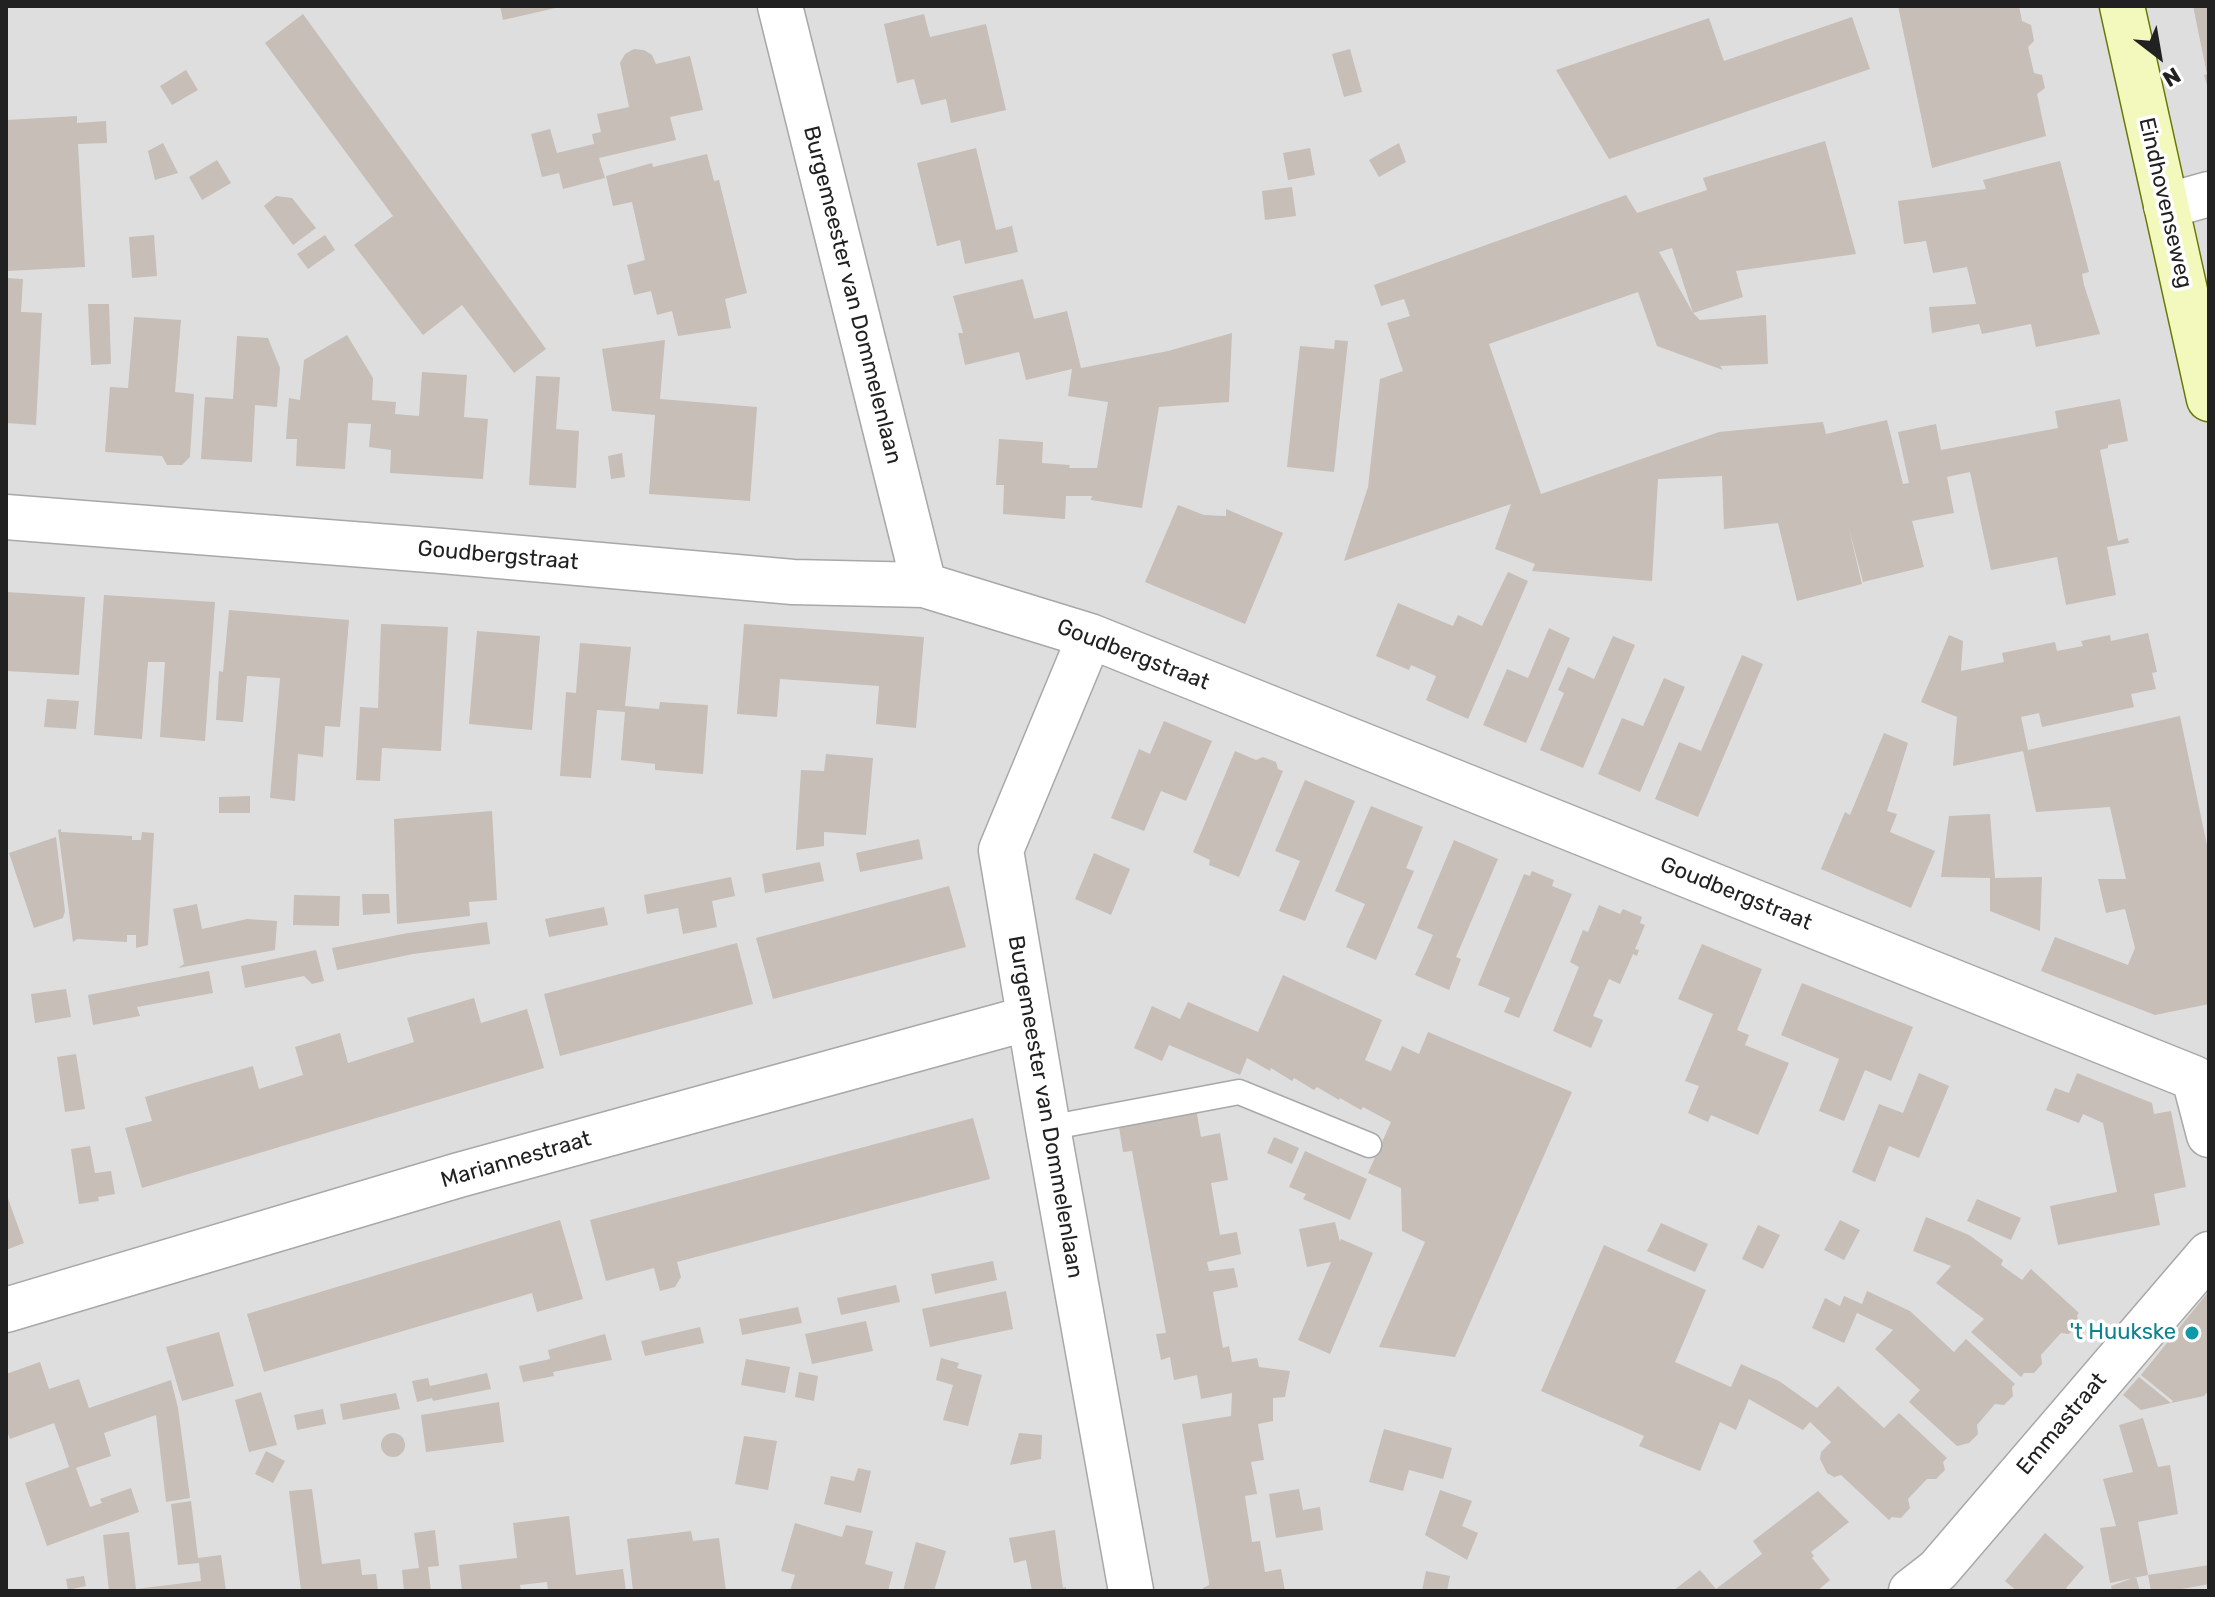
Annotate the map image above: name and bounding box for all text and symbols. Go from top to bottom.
north arrow [2119,16,2199,96]
text: N [2158,61,2185,93]
street label: Eindhovenseweg [2133,115,2197,291]
street label: Burgemeester van Dommelenlaan [797,123,907,467]
street label: Goudbergstraat [416,536,580,576]
street label: Goudbergstraat [1053,614,1213,696]
street label: Goudbergstraat [1656,852,1816,936]
street label: Burgemeester van Dommelenlaan [1002,934,1088,1280]
street label: Mariannestraat [438,1126,594,1194]
place label: 't Huukske [2070,1320,2176,1346]
marker: 't Huukske [2183,1324,2201,1342]
street label: Emmastraat [2012,1367,2112,1481]

